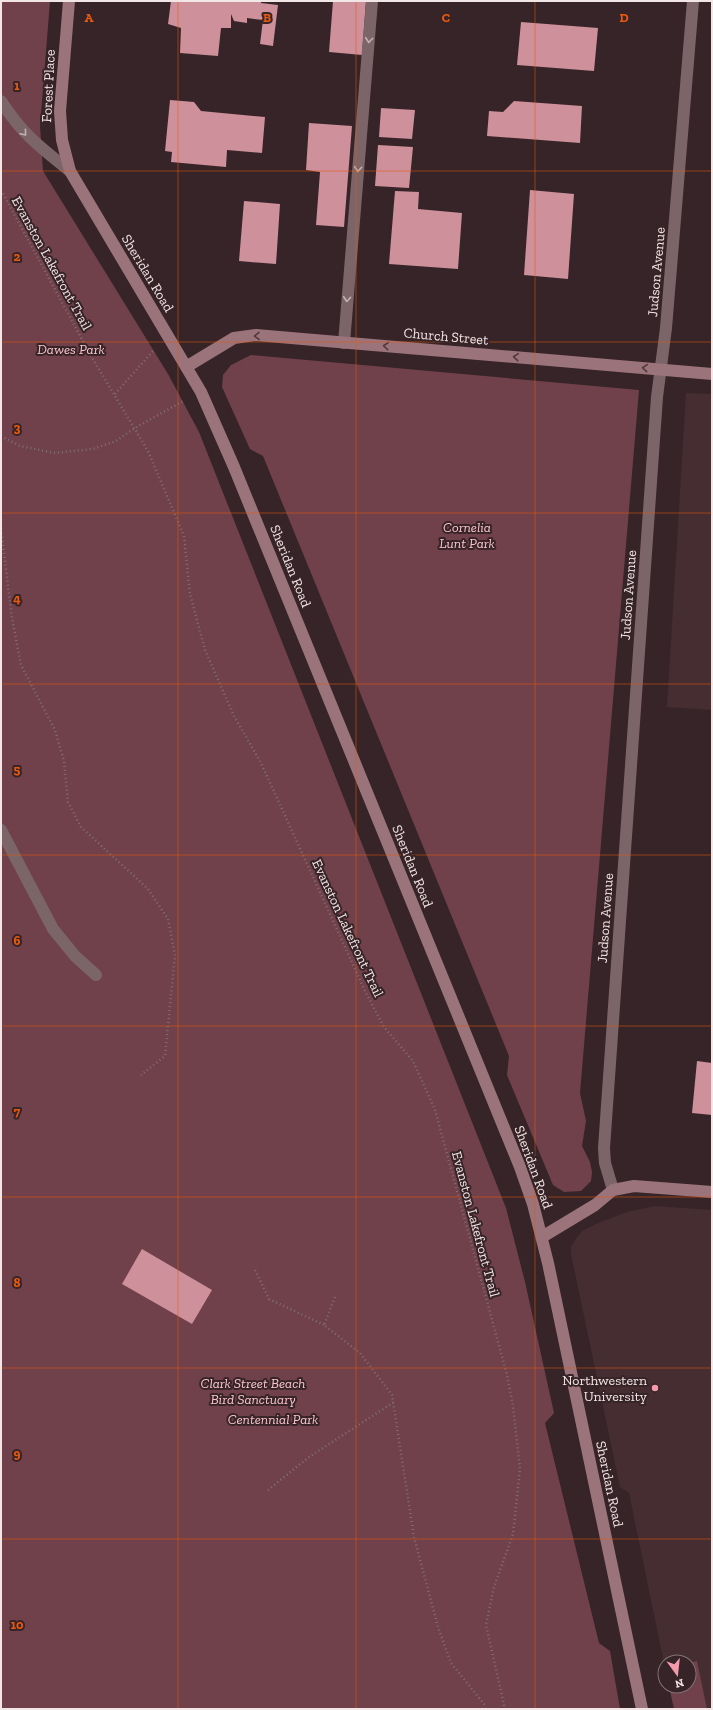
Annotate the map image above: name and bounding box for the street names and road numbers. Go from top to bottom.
street label: Forest Place [38,49,59,123]
street label: Evanston Lakefront Trail [8,193,96,333]
street label: Judson Avenue [644,226,669,318]
street label: Sheridan Road [118,231,178,315]
street label: Church Street [403,324,490,349]
street label: Sheridan Road [266,522,315,610]
street label: Judson Avenue [617,549,640,641]
street label: Sheridan Road [388,822,437,910]
street label: Evanston Lakefront Trail [308,857,387,1000]
street label: Judson Avenue [594,872,617,964]
street label: Sheridan Road [511,1123,557,1211]
street label: Evanston Lakefront Trail [448,1149,503,1299]
street label: Sheridan Road [592,1440,627,1529]

